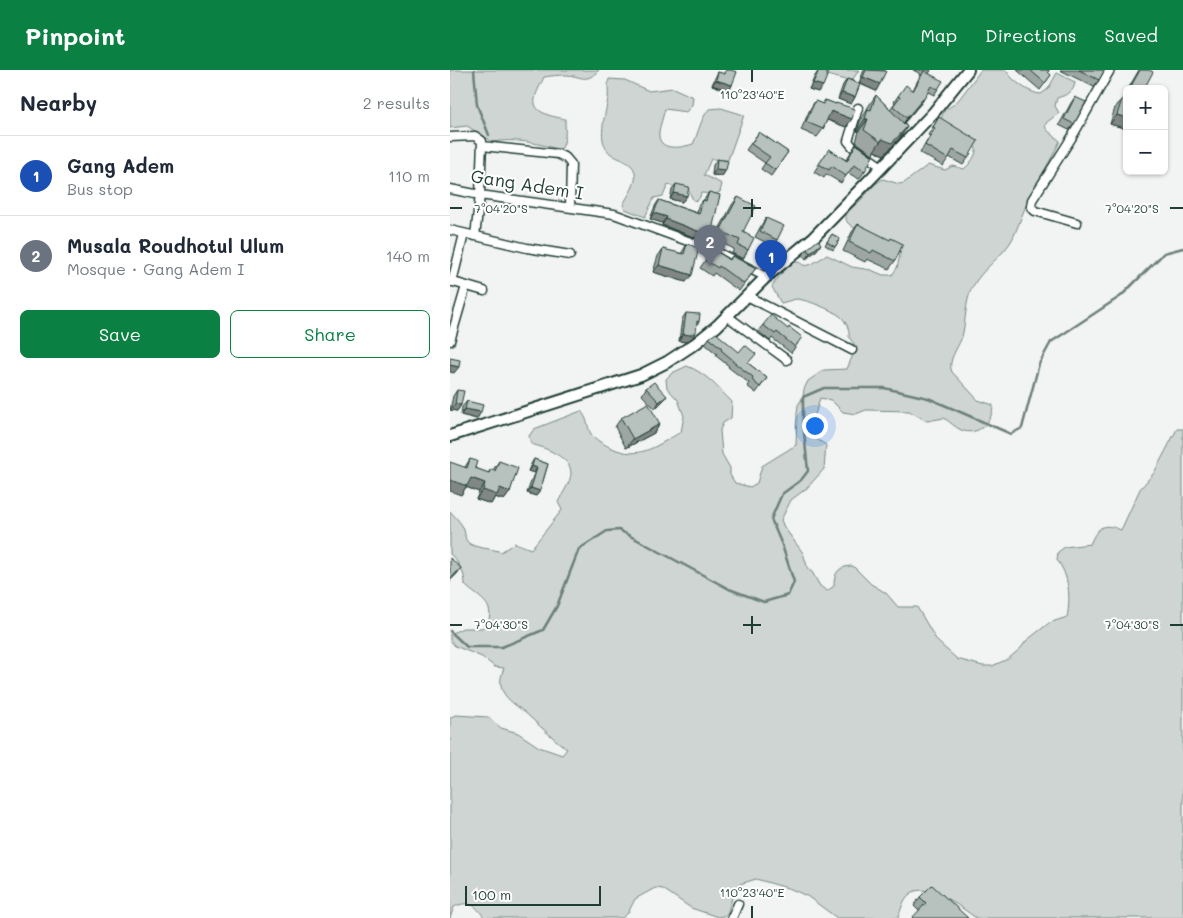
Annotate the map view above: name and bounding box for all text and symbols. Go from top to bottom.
text: Pinpoint [25,20,126,51]
text: Map [920,23,957,47]
text: Directions [985,23,1077,47]
text: Saved [1105,23,1158,47]
map controls [1123,85,1168,175]
button: + [1123,85,1168,130]
text: 110°23'40"E [720,86,784,102]
text: Nearby [20,89,97,116]
text: 2 results [363,92,430,113]
button: − [1123,130,1168,175]
text: Gang Adem [67,153,174,178]
street label: Gang Adem I [469,163,585,205]
text: 1 [32,165,40,186]
text: 110 m [388,165,430,186]
text: Bus stop [67,178,133,199]
text: 7°04'20"S [474,200,528,216]
text: 7°04'20"S [1105,200,1159,216]
pin: 2 [694,225,726,266]
text: Musala Roudhotul Ulum [67,233,284,258]
pin: 1 [755,240,787,281]
text: 2 [32,245,40,266]
text: 140 m [386,245,430,266]
text: Mosque · Gang Adem I [67,258,244,279]
button: Save [20,310,220,358]
button: Share [230,310,430,358]
your location [802,413,828,439]
text: 7°04'30"S [474,616,528,632]
text: 7°04'30"S [1105,616,1159,632]
scale bar [465,883,601,906]
text: 110°23'40"E [720,884,784,900]
text: 100 m [472,885,511,904]

